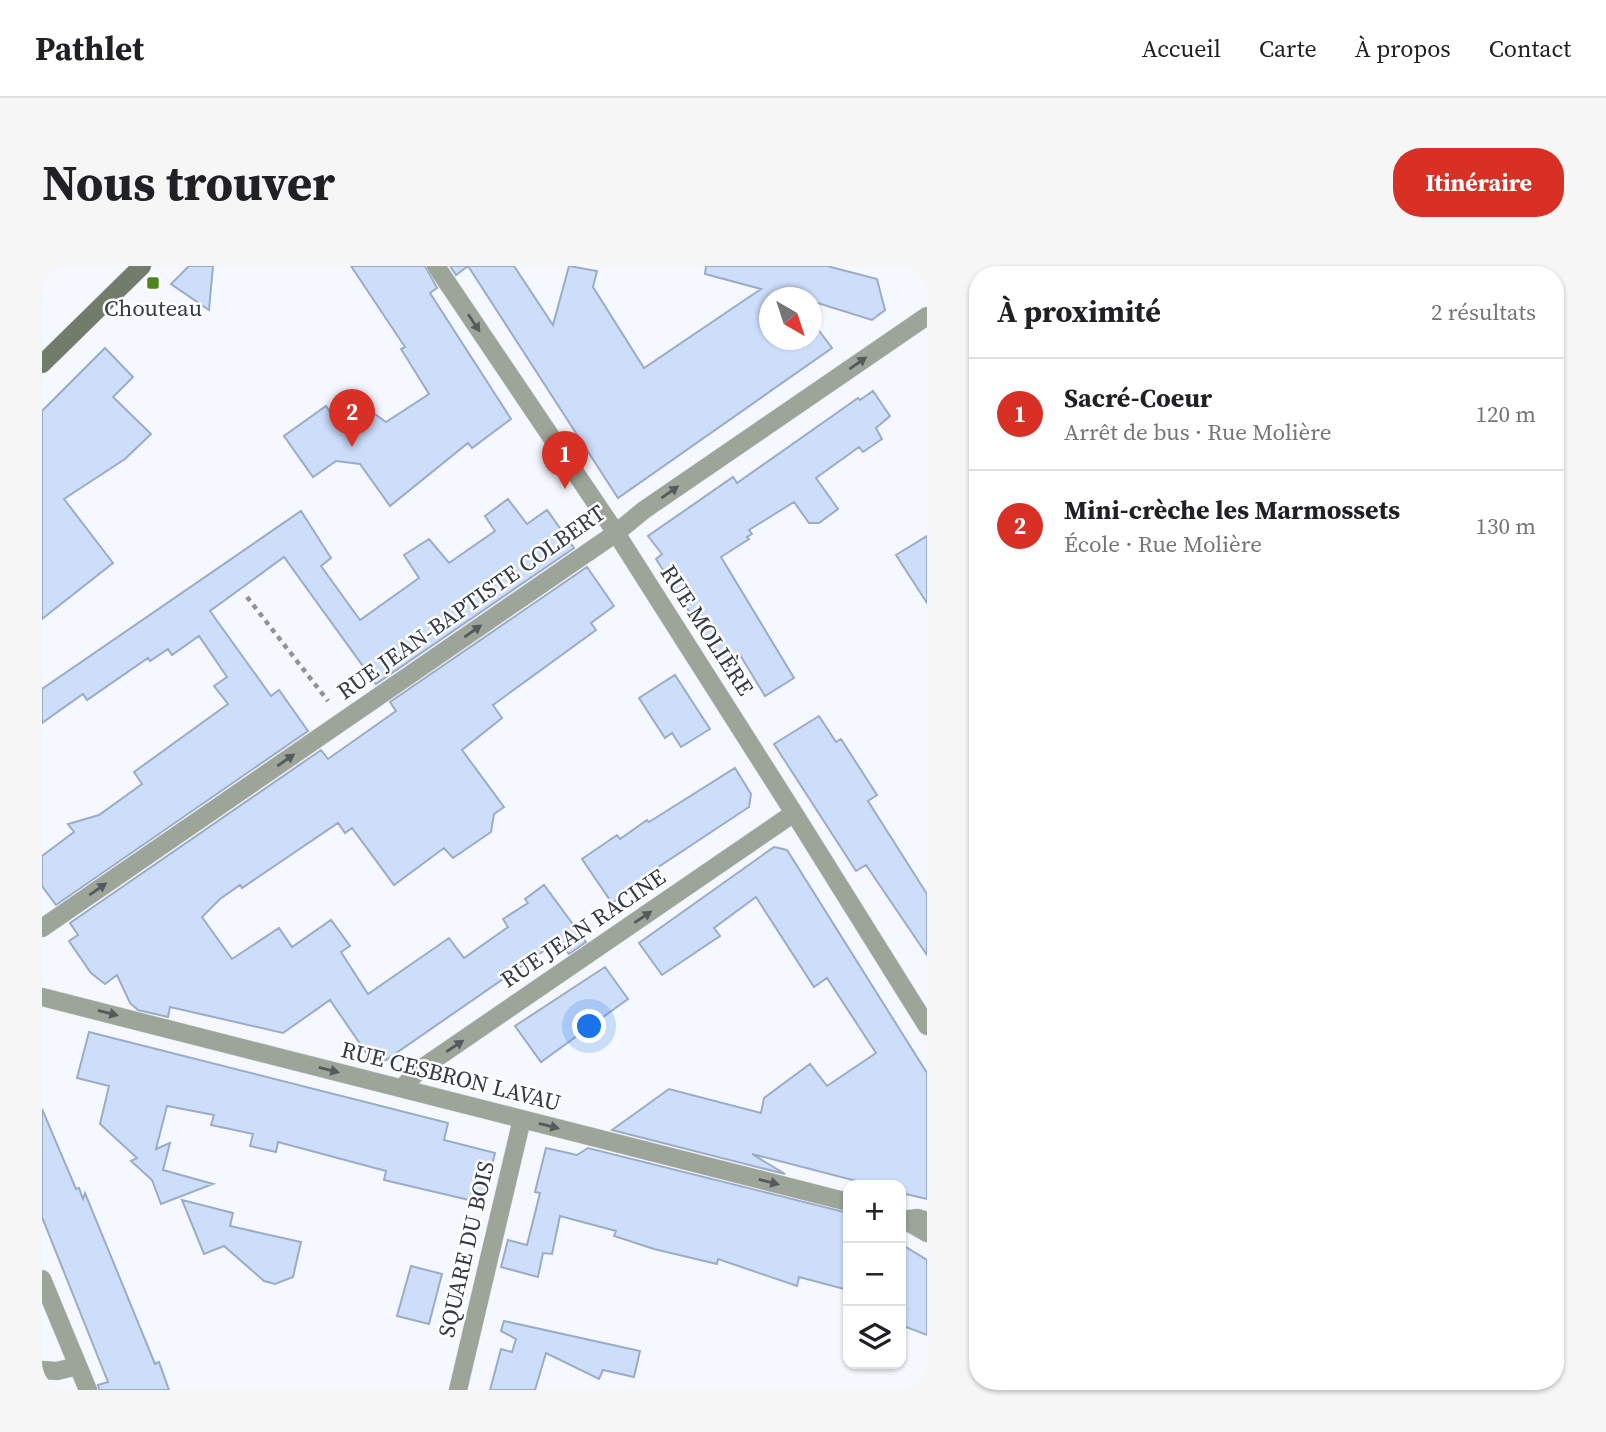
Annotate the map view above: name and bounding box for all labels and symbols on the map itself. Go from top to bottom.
marker: Chouteau [145,275,161,291]
north arrow [759,287,822,350]
place label: Chouteau [104,292,202,324]
one-way arrow [467,314,481,332]
one-way arrow [849,356,867,370]
pin: 2 [329,389,375,447]
pin: 1 [542,431,588,489]
one-way arrow [661,485,679,499]
street label: RUE JEAN-BAPTISTE COLBERT [331,497,612,707]
street label: RUE MOLIÈRE [653,558,761,702]
one-way arrow [464,624,482,638]
one-way arrow [277,753,295,767]
street label: RUE JEAN RACINE [494,861,672,995]
one-way arrow [89,882,107,896]
one-way arrow [633,911,652,924]
one-way arrow [97,1008,119,1019]
your location [572,1009,606,1043]
street label: RUE CESBRON LAVAU [338,1033,564,1119]
one-way arrow [445,1039,465,1052]
one-way arrow [318,1065,340,1076]
one-way arrow [538,1121,560,1132]
street label: SQUARE DU BOIS [430,1158,502,1340]
one-way arrow [759,1177,781,1188]

